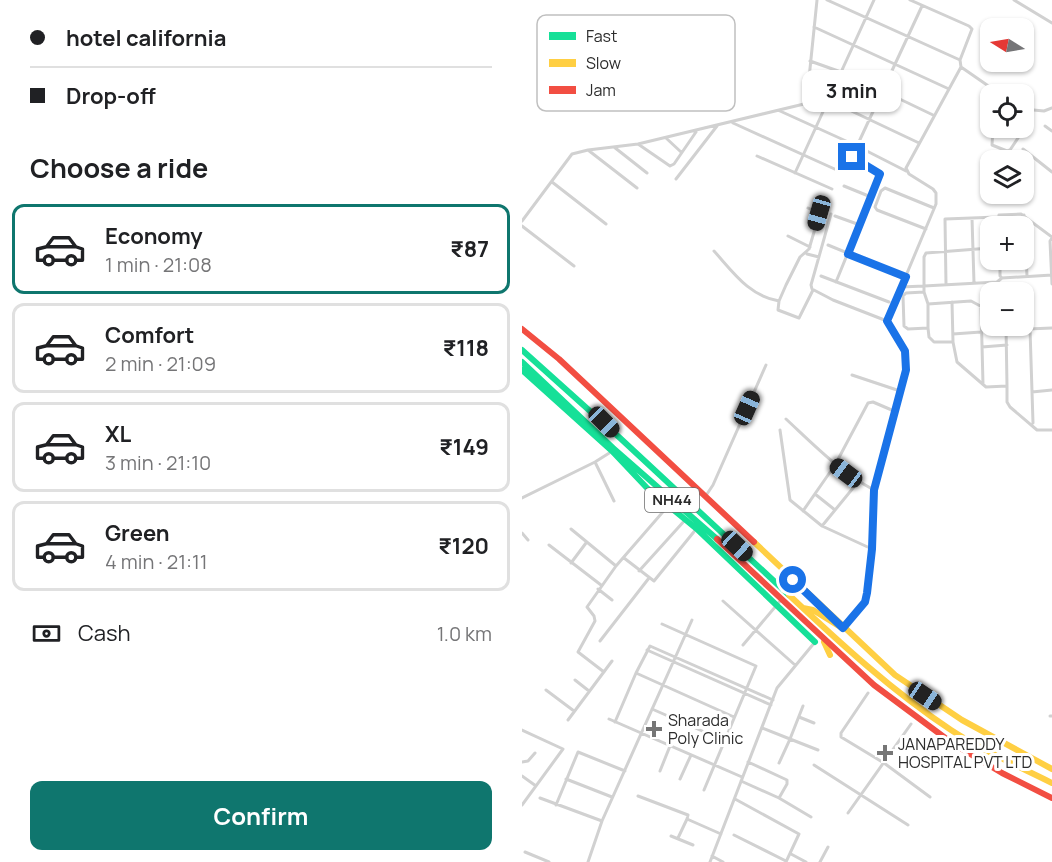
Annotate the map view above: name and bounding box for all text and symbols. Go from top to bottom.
legend [537,15,735,111]
north arrow [980,18,1034,72]
map controls [980,18,1034,336]
text: hotel california [66,23,226,53]
text: Fast [586,25,617,47]
text: Slow [586,52,621,74]
callout: 3 min [802,70,902,112]
text: 3 min [826,77,877,104]
text: Jam [586,79,616,101]
text: Drop-off [66,81,156,111]
button: locate [980,84,1034,138]
route end [838,143,865,170]
text: Choose a ride [30,149,208,186]
button: layers [980,150,1034,204]
car [805,193,833,233]
button: + [980,216,1034,270]
text: Economy [105,221,203,251]
icon: car [33,222,87,276]
text: ₹87 [450,234,489,264]
text: 1 min · 21:08 [105,251,212,278]
button: − [980,282,1034,336]
text: Comfort [105,320,194,350]
icon: car [33,321,87,375]
text: ₹118 [443,333,489,363]
text: 2 min · 21:09 [105,350,216,377]
car [731,388,763,428]
car [585,403,623,441]
text: XL [105,419,131,449]
icon: car [33,420,87,474]
text: ₹149 [439,432,489,462]
text: 3 min · 21:10 [105,449,211,476]
car [826,455,866,491]
road number: NH44 [645,488,699,512]
text: Green [105,518,170,548]
icon: car [33,519,87,573]
car [718,527,756,565]
text: ₹120 [438,531,489,561]
text: 4 min · 21:11 [105,548,208,575]
route start [779,566,806,593]
icon: cash [30,617,63,650]
text: Cash [78,618,131,648]
text: 1.0 km [437,620,492,647]
car [905,678,945,714]
place label: Sharada Poly Clinic [668,709,744,749]
marker: Sharada Poly Clinic [645,720,663,738]
place label: JANAPAREDDY HOSPITAL PVT LTD [898,733,1032,773]
marker: JANAPAREDDY HOSPITAL PVT LTD [876,744,894,762]
button: Confirm [30,781,492,850]

